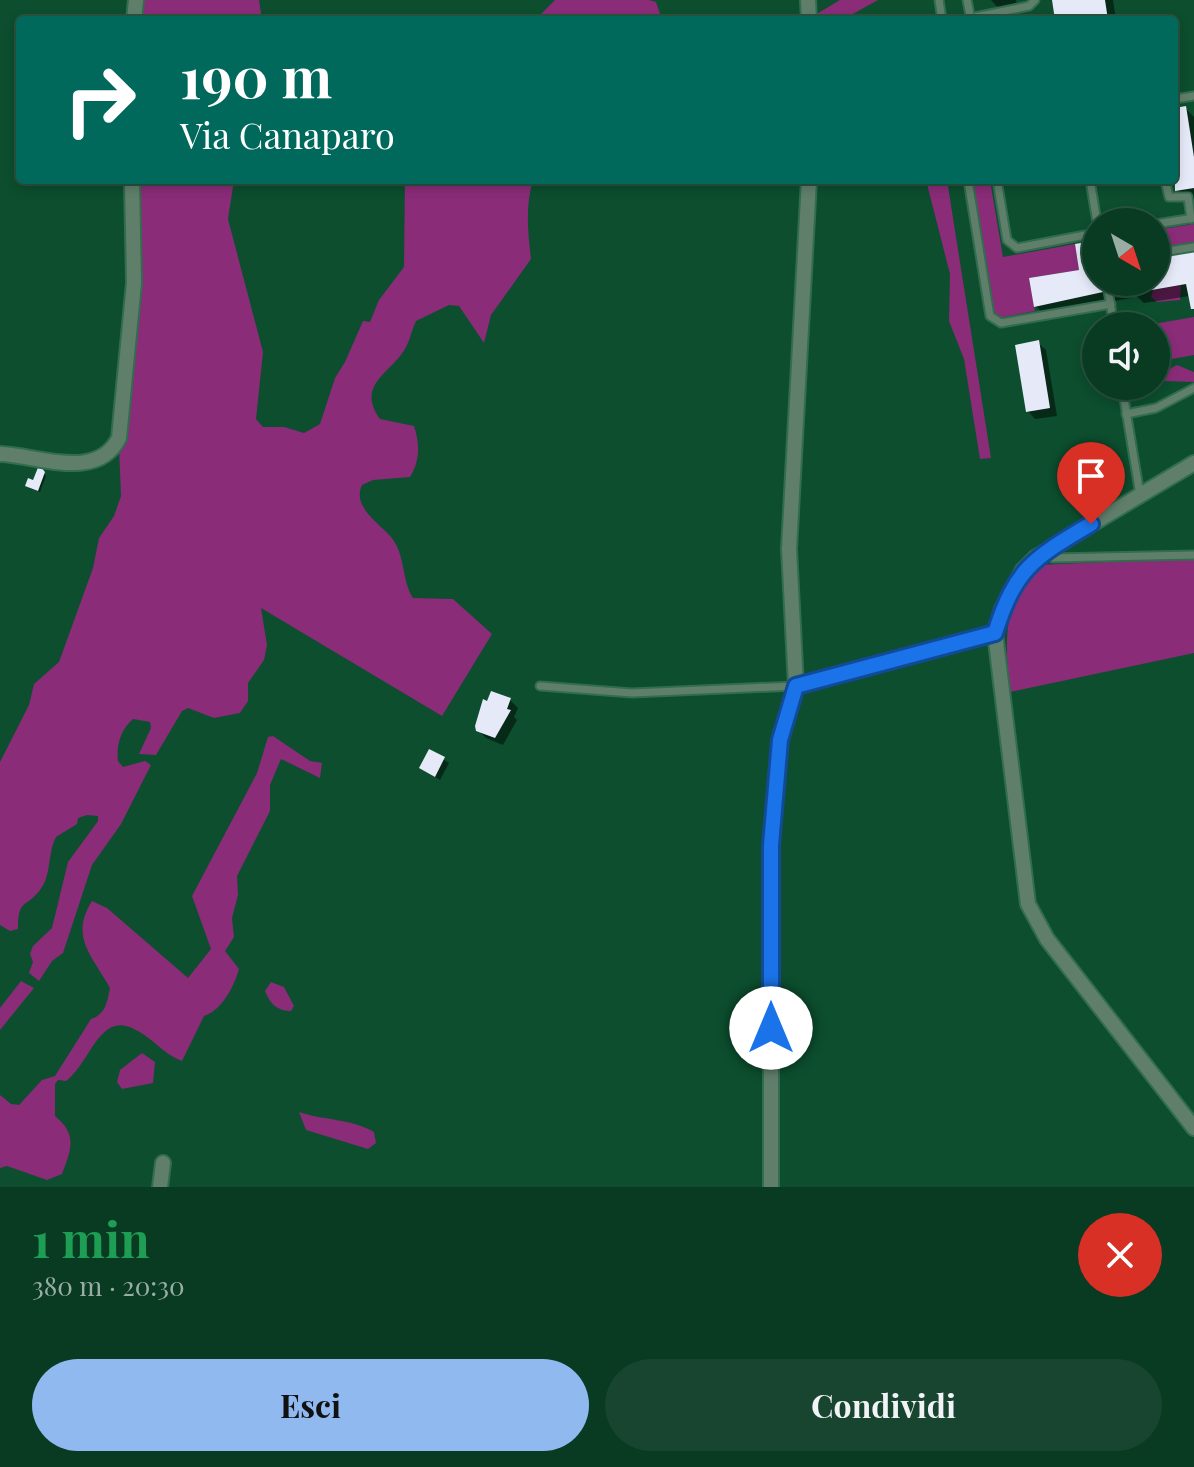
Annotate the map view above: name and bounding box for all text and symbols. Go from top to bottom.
text: 190 m [180,38,332,113]
icon: right [48,48,152,152]
text: Via Canaparo [180,110,395,158]
north arrow [1082,208,1170,296]
map controls [1082,208,1170,400]
button: sound [1082,312,1170,400]
pin [1057,442,1125,524]
icon: arrive [1069,454,1113,498]
position arrow [729,986,813,1070]
text: 1 min [32,1206,150,1270]
button: close [1078,1213,1162,1297]
text: 380 m · 20:30 [32,1268,185,1303]
button: Esci [32,1359,589,1451]
button: Condividi [605,1359,1162,1451]

